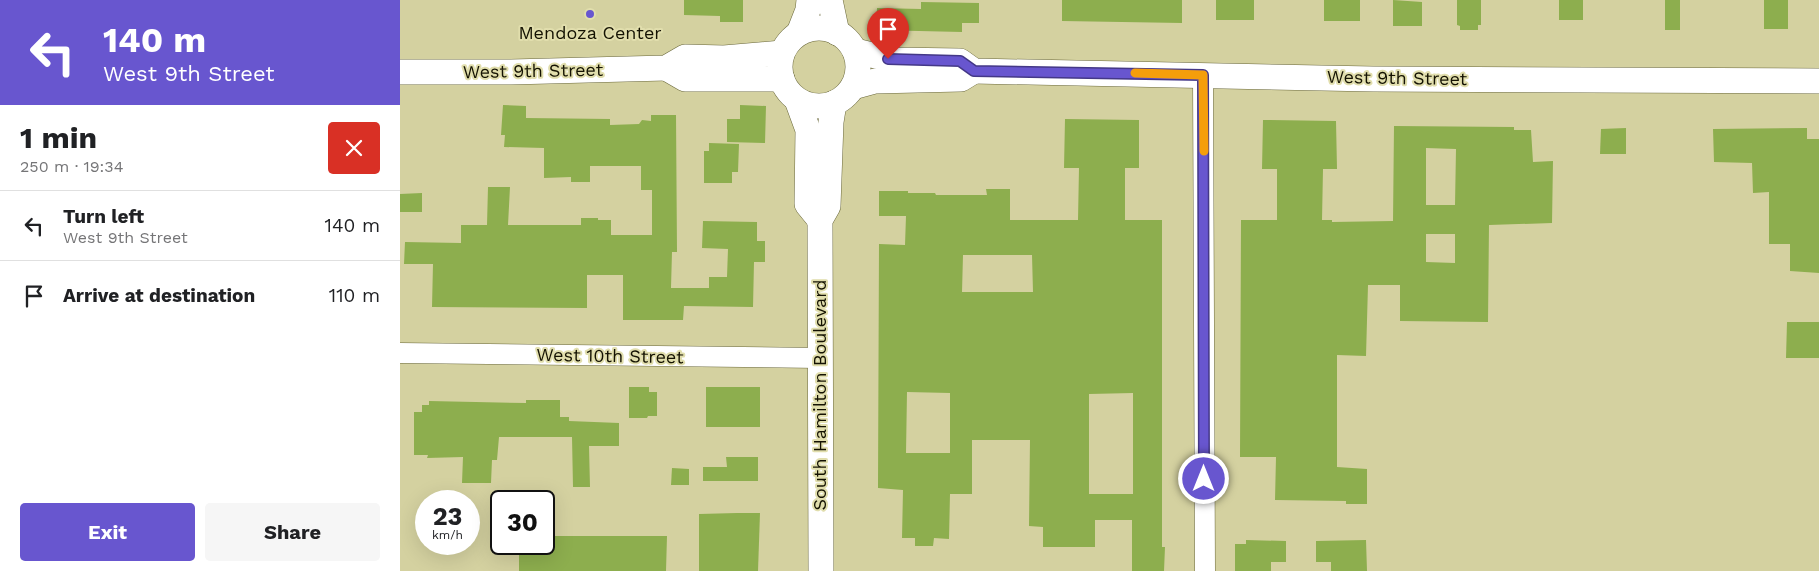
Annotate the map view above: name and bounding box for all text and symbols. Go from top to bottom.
marker: Mendoza Center [584,8,596,20]
pin [867,8,909,59]
icon: arrive [874,15,902,43]
text: 140 m [103,19,206,61]
icon: left [20,20,85,85]
place label: Mendoza Center [518,22,662,43]
street label: West 9th Street [463,59,604,82]
text: West 9th Street [103,61,275,86]
street label: West 9th Street [1327,66,1468,89]
text: 1 min [20,120,97,155]
button: close [328,122,380,174]
text: 250 m · 19:34 [20,157,123,176]
text: Turn left [63,205,144,228]
icon: left [20,212,48,240]
text: 140 m [325,214,380,237]
text: West 9th Street [63,228,188,247]
street label: South Hamilton Boulevard [809,279,830,511]
icon: arrive [20,282,48,310]
text: Arrive at destination [63,284,255,307]
text: 110 m [329,284,380,307]
street label: West 10th Street [536,344,684,367]
position arrow [1177,452,1229,504]
speed limit sign: 30 [490,490,555,555]
text: 23 [433,502,462,531]
button: Exit [20,503,195,561]
button: Share [205,503,380,561]
text: km/h [432,528,463,542]

